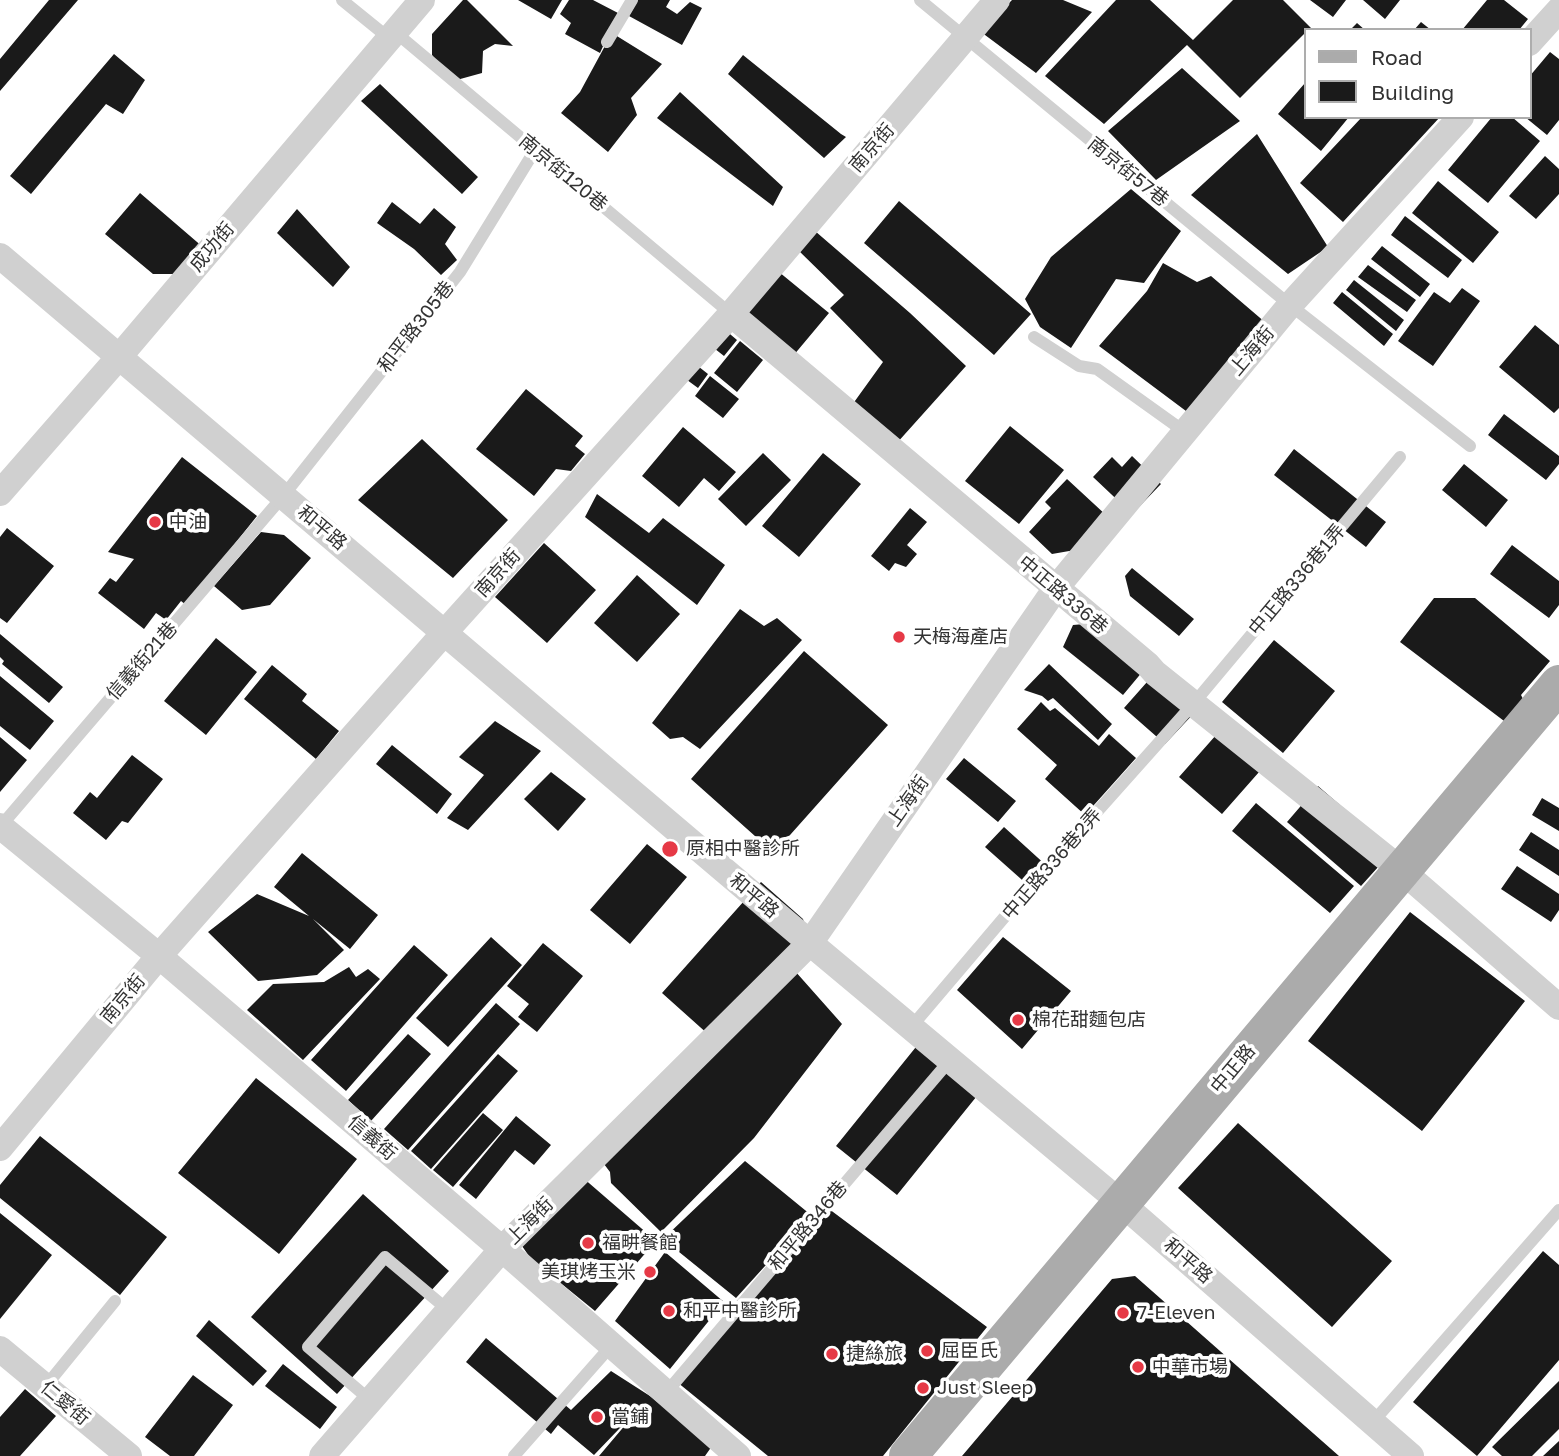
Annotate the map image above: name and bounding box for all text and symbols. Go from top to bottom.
legend [1304,28,1531,119]
text: Road [1371,44,1422,70]
text: Building [1371,79,1454,105]
street label: 南京街 [845,119,899,177]
street label: 南京街120巷 [514,130,612,216]
street label: 南京街57巷 [1083,133,1173,211]
street label: 成功街 [185,218,239,276]
street label: 和平路305巷 [373,277,459,377]
street label: 上海街 [1225,322,1279,380]
street label: 和平路 [293,501,351,555]
place label: 中油 [169,511,207,533]
marker: 中油 [147,514,163,530]
street label: 中正路336巷1弄 [1244,520,1350,640]
street label: 南京街 [470,544,526,602]
street label: 中正路336巷 [1014,551,1112,639]
street label: 信義街21巷 [102,617,182,705]
place label: 天梅海產店 [913,626,1008,648]
marker: 天梅海產店 [891,629,907,645]
street label: 上海街 [882,771,934,831]
street label: 中正路336巷2弄 [998,804,1106,924]
place label: 原相中醫診所 [686,838,800,860]
marker: 原相中醫診所 [660,839,680,859]
street label: 和平路 [725,869,783,923]
street label: 南京街 [96,970,150,1028]
place label: 棉花甜麵包店 [1032,1009,1146,1031]
marker: 棉花甜麵包店 [1010,1012,1026,1028]
street label: 中正路 [1206,1040,1260,1098]
street label: 信義街 [343,1111,401,1165]
street label: 和平路346巷 [764,1176,852,1276]
street label: 上海街 [502,1193,558,1249]
place label: 福畊餐館 [602,1232,678,1254]
street label: 和平路 [1159,1234,1217,1288]
marker: 福畊餐館 [580,1235,596,1251]
place label: 美琪烤玉米 [541,1261,636,1283]
marker: 美琪烤玉米 [642,1264,658,1280]
place label: 和平中醫診所 [683,1300,797,1322]
place label: 7-Eleven [1137,1302,1215,1324]
marker: 和平中醫診所 [661,1303,677,1319]
marker: 7-Eleven [1115,1305,1131,1321]
place label: 屈臣氏 [941,1340,998,1362]
place label: 捷絲旅 [846,1343,903,1365]
marker: 屈臣氏 [919,1343,935,1359]
marker: 捷絲旅 [824,1346,840,1362]
place label: 中華市場 [1152,1356,1228,1378]
marker: 中華市場 [1130,1359,1146,1375]
street label: 仁愛街 [36,1376,94,1430]
place label: Just Sleep [937,1377,1033,1399]
marker: Just Sleep [915,1380,931,1396]
place label: 當鋪 [611,1406,649,1428]
marker: 當鋪 [589,1409,605,1425]

